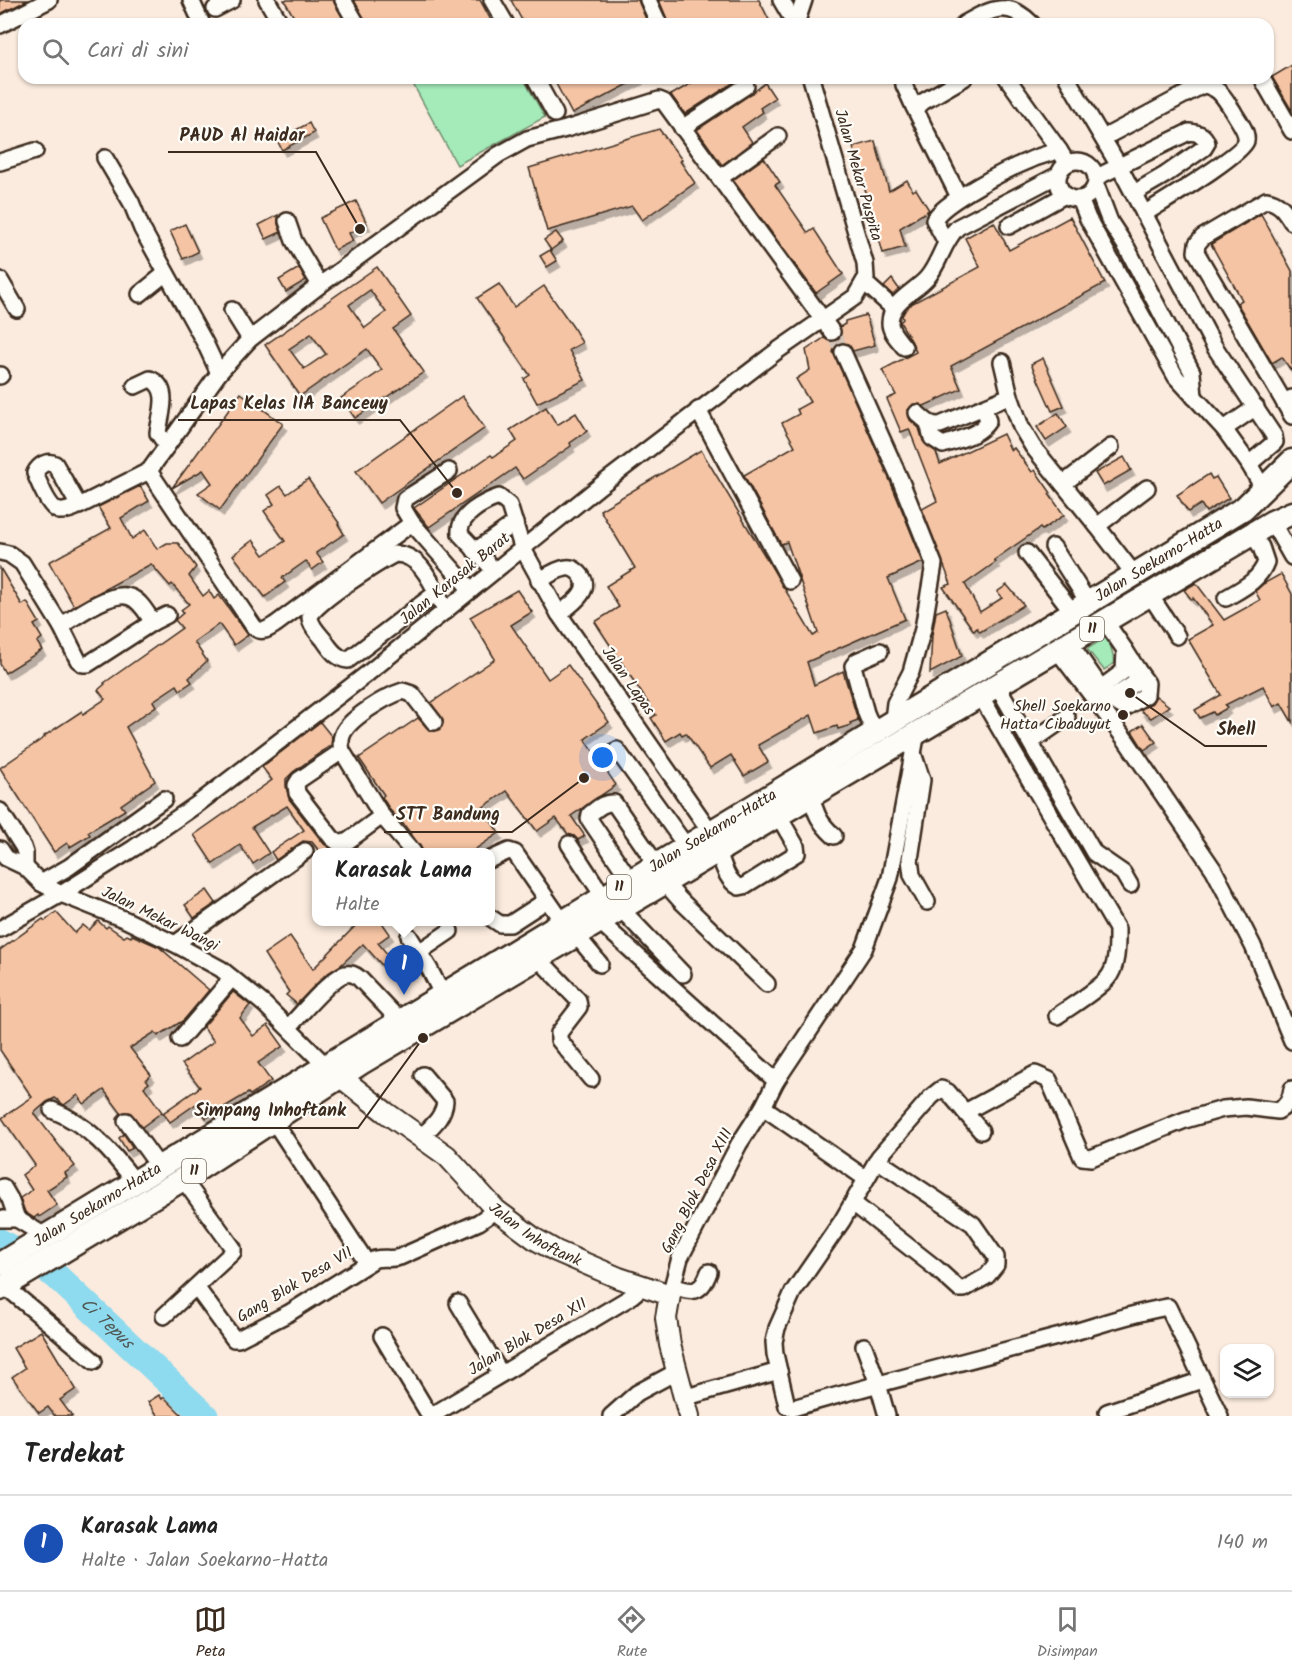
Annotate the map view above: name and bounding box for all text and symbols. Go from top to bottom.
search box [18,18,1274,84]
text: Cari di sini [87,34,188,69]
icon: search [39,35,72,68]
street label: Jalan Mekar Puspita [827,106,889,244]
callout: PAUD Al Haidar [168,116,316,152]
text: PAUD Al Haidar [180,122,306,151]
callout: Lapas Kelas IIA Banceuy [178,384,400,420]
text: Lapas Kelas IIA Banceuy [190,390,388,419]
street label: Jalan Soekarno-Hatta [1090,511,1228,608]
street label: Jalan Karasak Barat [394,526,516,632]
road number: 11 [1080,617,1104,641]
street label: Jalan Lapas [595,641,661,721]
place label: Shell Soekarno Hatta Cibaduyut [1000,694,1112,737]
marker: Shell Soekarno Hatta Cibaduyut [1116,708,1130,722]
callout: Shell [1205,710,1267,746]
text: Shell [1217,716,1255,745]
your location [588,743,617,772]
street label: Jalan Soekarno-Hatta [644,782,782,879]
callout: STT Bandung [384,796,512,832]
text: STT Bandung [396,801,500,830]
popup [312,848,495,926]
text: Karasak Lama [335,854,472,889]
road number: 11 [607,875,631,899]
street label: Jalan Mekar Wangi [97,880,224,959]
text: Halte [335,889,379,921]
pin: 1 [384,946,424,995]
callout: Simpang Inhoftank [182,1092,358,1128]
text: Simpang Inhoftank [194,1097,347,1126]
street label: Gang Blok Desa XIII [654,1124,740,1258]
street label: Jalan Soekarno-Hatta [29,1156,166,1253]
road number: 11 [182,1159,206,1183]
street label: Jalan Inhoftank [482,1197,586,1273]
street label: Gang Blok Desa VII [232,1240,358,1330]
water label: Ci Tepus [73,1291,142,1358]
street label: Jalan Blok Desa XII [464,1292,592,1382]
map controls [1220,1344,1274,1398]
button: layers [1220,1344,1274,1398]
text: Terdekat [24,1434,125,1476]
text: Karasak Lama [81,1510,218,1545]
text: 1 [40,1527,47,1559]
text: 140 m [1217,1527,1268,1559]
text: Halte · Jalan Soekarno-Hatta [81,1545,329,1577]
tab: Peta [194,1603,227,1664]
tab: Rute [615,1603,648,1664]
tab: Disimpan [1037,1603,1098,1664]

